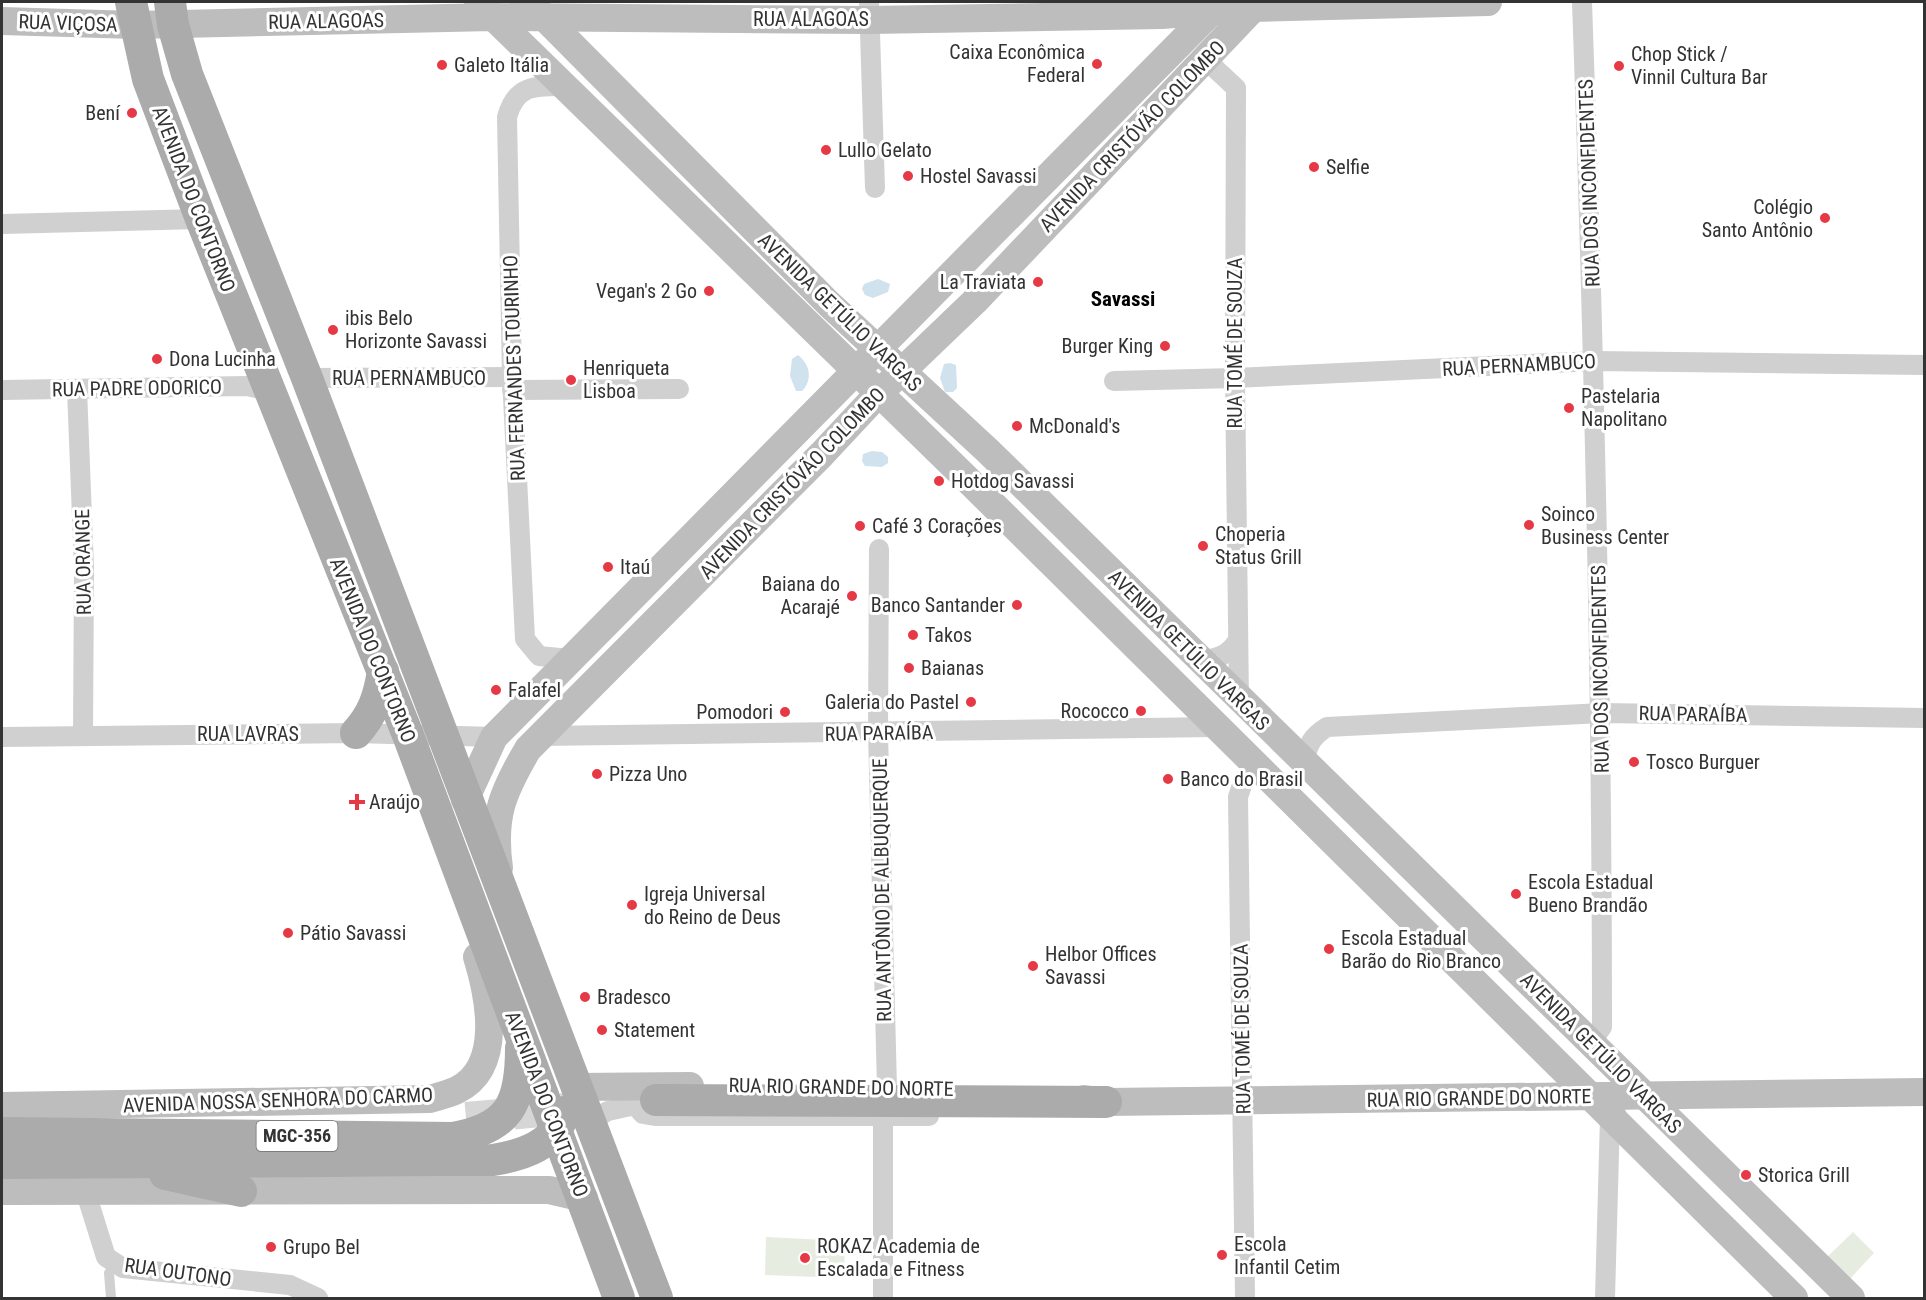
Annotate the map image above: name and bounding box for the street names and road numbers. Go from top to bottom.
street label: RUA ALAGOAS [753,7,869,31]
street label: RUA ALAGOAS [268,8,384,34]
street label: RUA VIÇOSA [18,9,118,37]
street label: AVENIDA CRISTÓVÃO COLOMBO [1034,35,1230,237]
street label: RUA DOS INCONFIDENTES [1573,79,1605,287]
street label: AVENIDA DO CONTORNO [147,103,241,295]
street label: AVENIDA GETÚLIO VARGAS [753,228,927,396]
street label: RUA FERNANDES TOURINHO [498,255,530,481]
street label: RUA TOMÉ DE SOUZA [1223,257,1247,428]
street label: RUA PERNAMBUCO [1441,349,1597,381]
street label: RUA PERNAMBUCO [332,366,486,390]
street label: RUA PADRE ODORICO [52,375,222,401]
street label: AVENIDA CRISTÓVÃO COLOMBO [694,382,890,584]
street label: RUA ORANGE [70,509,96,615]
street label: AVENIDA DO CONTORNO [325,554,421,746]
street label: AVENIDA GETÚLIO VARGAS [1104,565,1274,735]
street label: RUA DOS INCONFIDENTES [1586,565,1614,773]
street label: RUA PARAÍBA [1638,701,1748,727]
street label: RUA PARAÍBA [824,720,934,746]
street label: RUA LAVRAS [197,722,299,746]
street label: RUA ANTÔNIO DE ALBUQUERQUE [868,758,896,1022]
street label: RUA TOMÉ DE SOUZA [1229,943,1255,1115]
street label: AVENIDA GETÚLIO VARGAS [1516,968,1686,1138]
street label: AVENIDA DO CONTORNO [500,1008,594,1200]
street label: RUA RIO GRANDE DO NORTE [728,1073,954,1101]
street label: AVENIDA NOSSA SENHORA DO CARMO [122,1083,434,1117]
street label: RUA RIO GRANDE DO NORTE [1366,1084,1592,1112]
road number: MGC-356 [256,1121,338,1151]
street label: RUA OUTONO [123,1253,233,1291]

